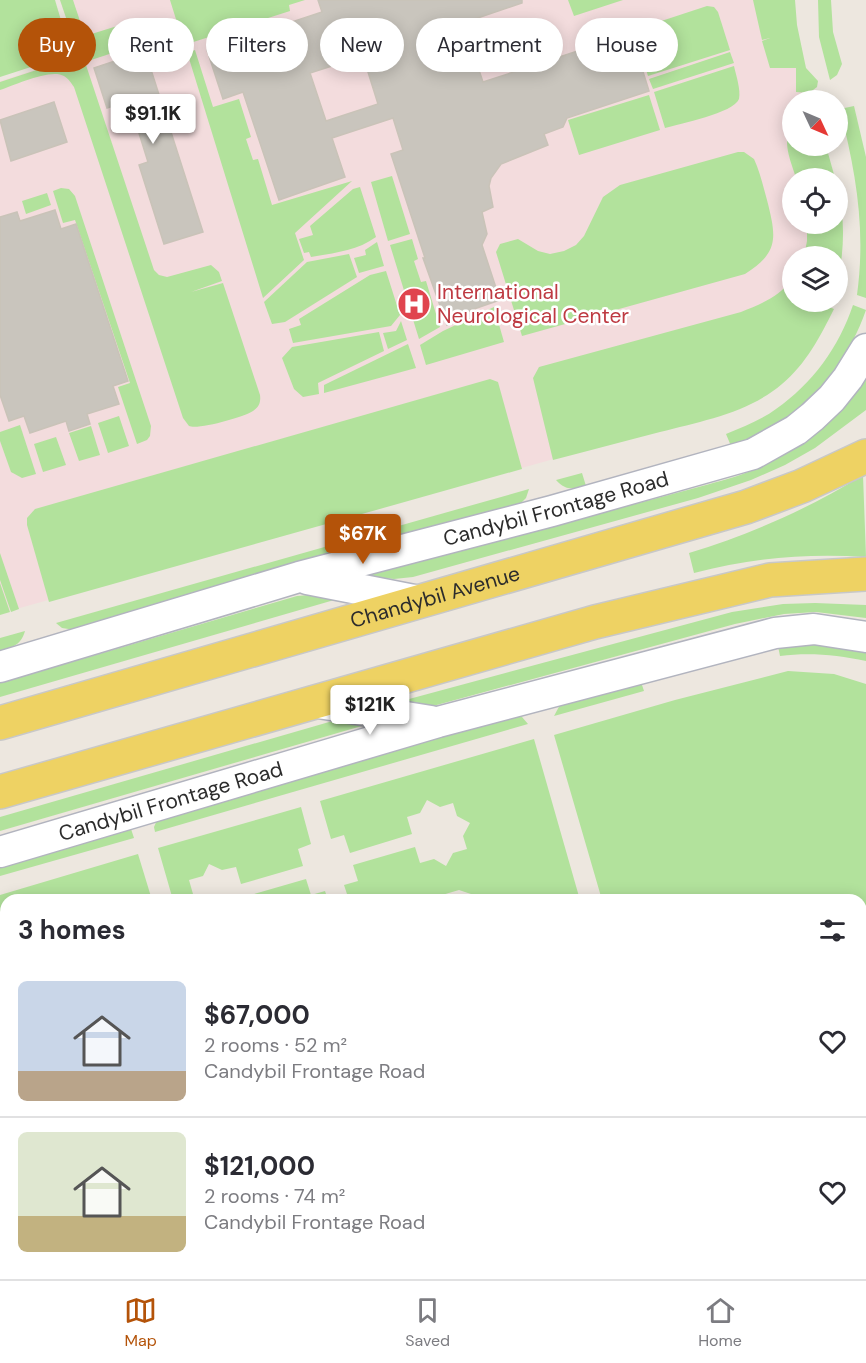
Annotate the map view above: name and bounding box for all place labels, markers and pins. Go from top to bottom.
pin: $91.1K [104,94,202,145]
place label: International Neurological Center [437,278,629,330]
hospital icon: International Neurological Center [396,286,432,322]
pin: $67K [327,514,399,565]
pin: $121K [328,685,412,736]

